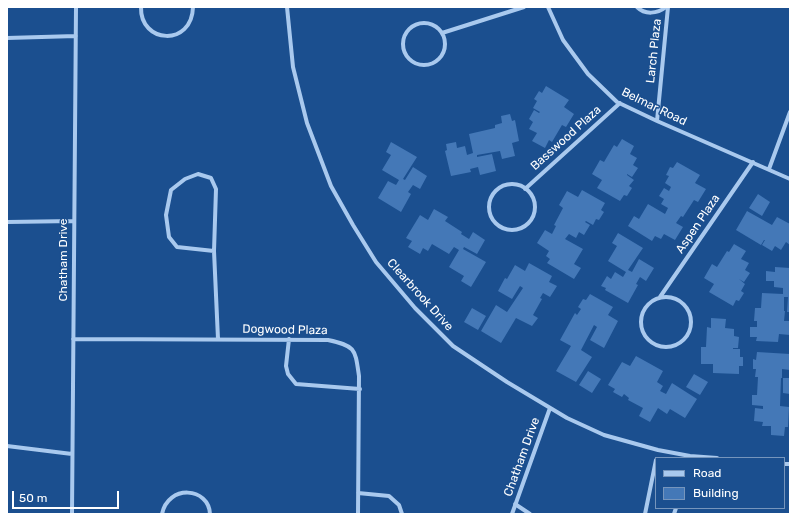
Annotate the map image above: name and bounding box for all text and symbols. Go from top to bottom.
street label: Larch Plaza [643,18,665,84]
street label: Belmar Road [619,85,689,129]
street label: Basswood Plaza [528,103,604,173]
street label: Aspen Plaza [673,192,723,256]
street label: Chatham Drive [57,219,71,301]
street label: Clearbrook Drive [384,256,456,334]
street label: Dogwood Plaza [242,322,328,338]
street label: Chatham Drive [501,416,543,498]
legend [655,457,785,509]
text: Road [693,466,721,480]
scale bar [14,483,121,509]
text: Building [693,486,739,500]
text: 50 m [19,491,47,505]

